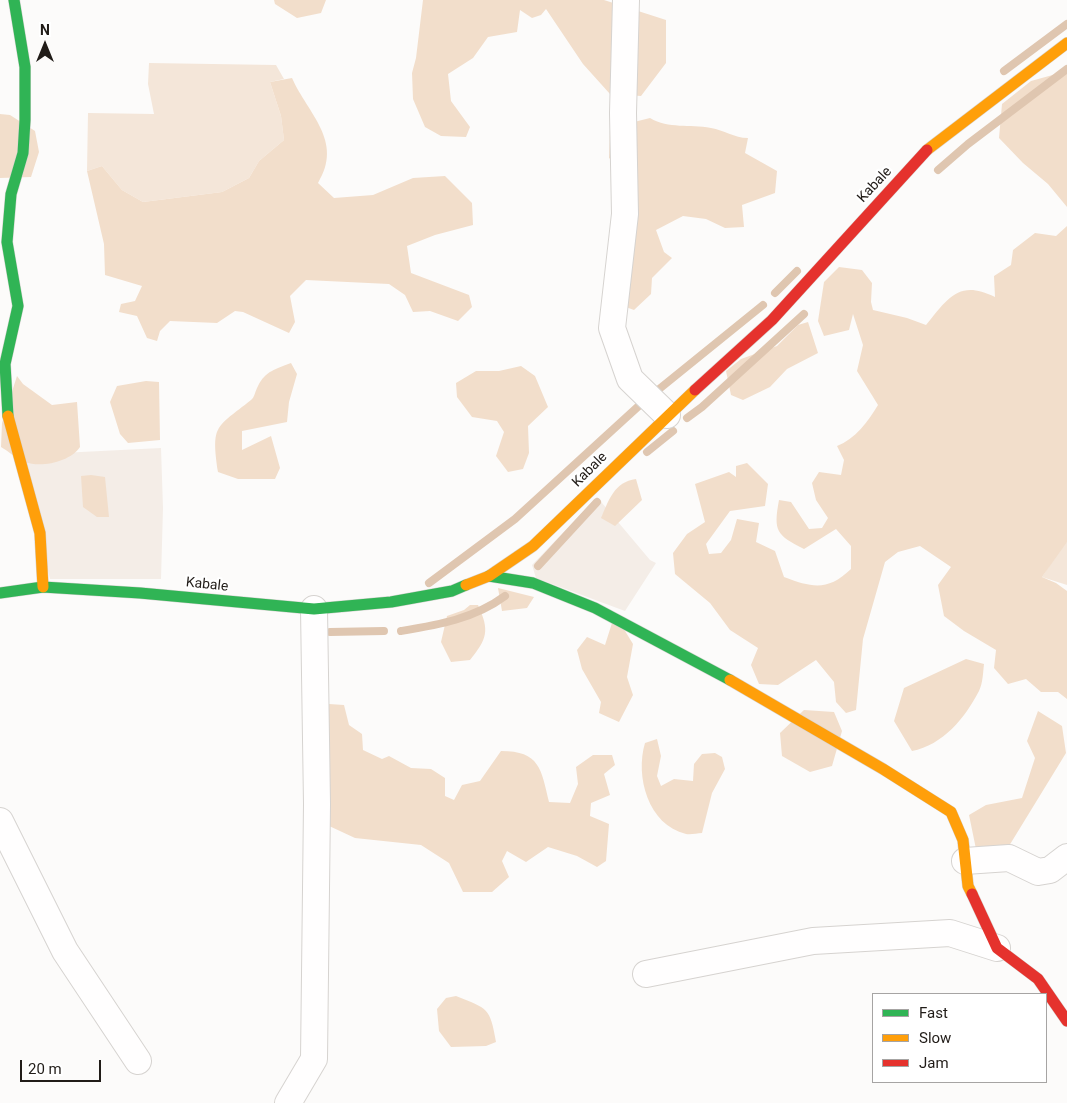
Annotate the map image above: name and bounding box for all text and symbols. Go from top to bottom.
north arrow [20,20,70,70]
text: N [40,22,50,38]
street label: Kabale [854,164,896,206]
street label: Kabale [569,449,611,491]
street label: Kabale [185,574,229,596]
legend [872,993,1047,1083]
text: Fast [919,1004,948,1022]
text: Slow [919,1029,951,1047]
scale bar [22,1050,104,1082]
text: Jam [919,1054,949,1072]
text: 20 m [28,1060,62,1078]

